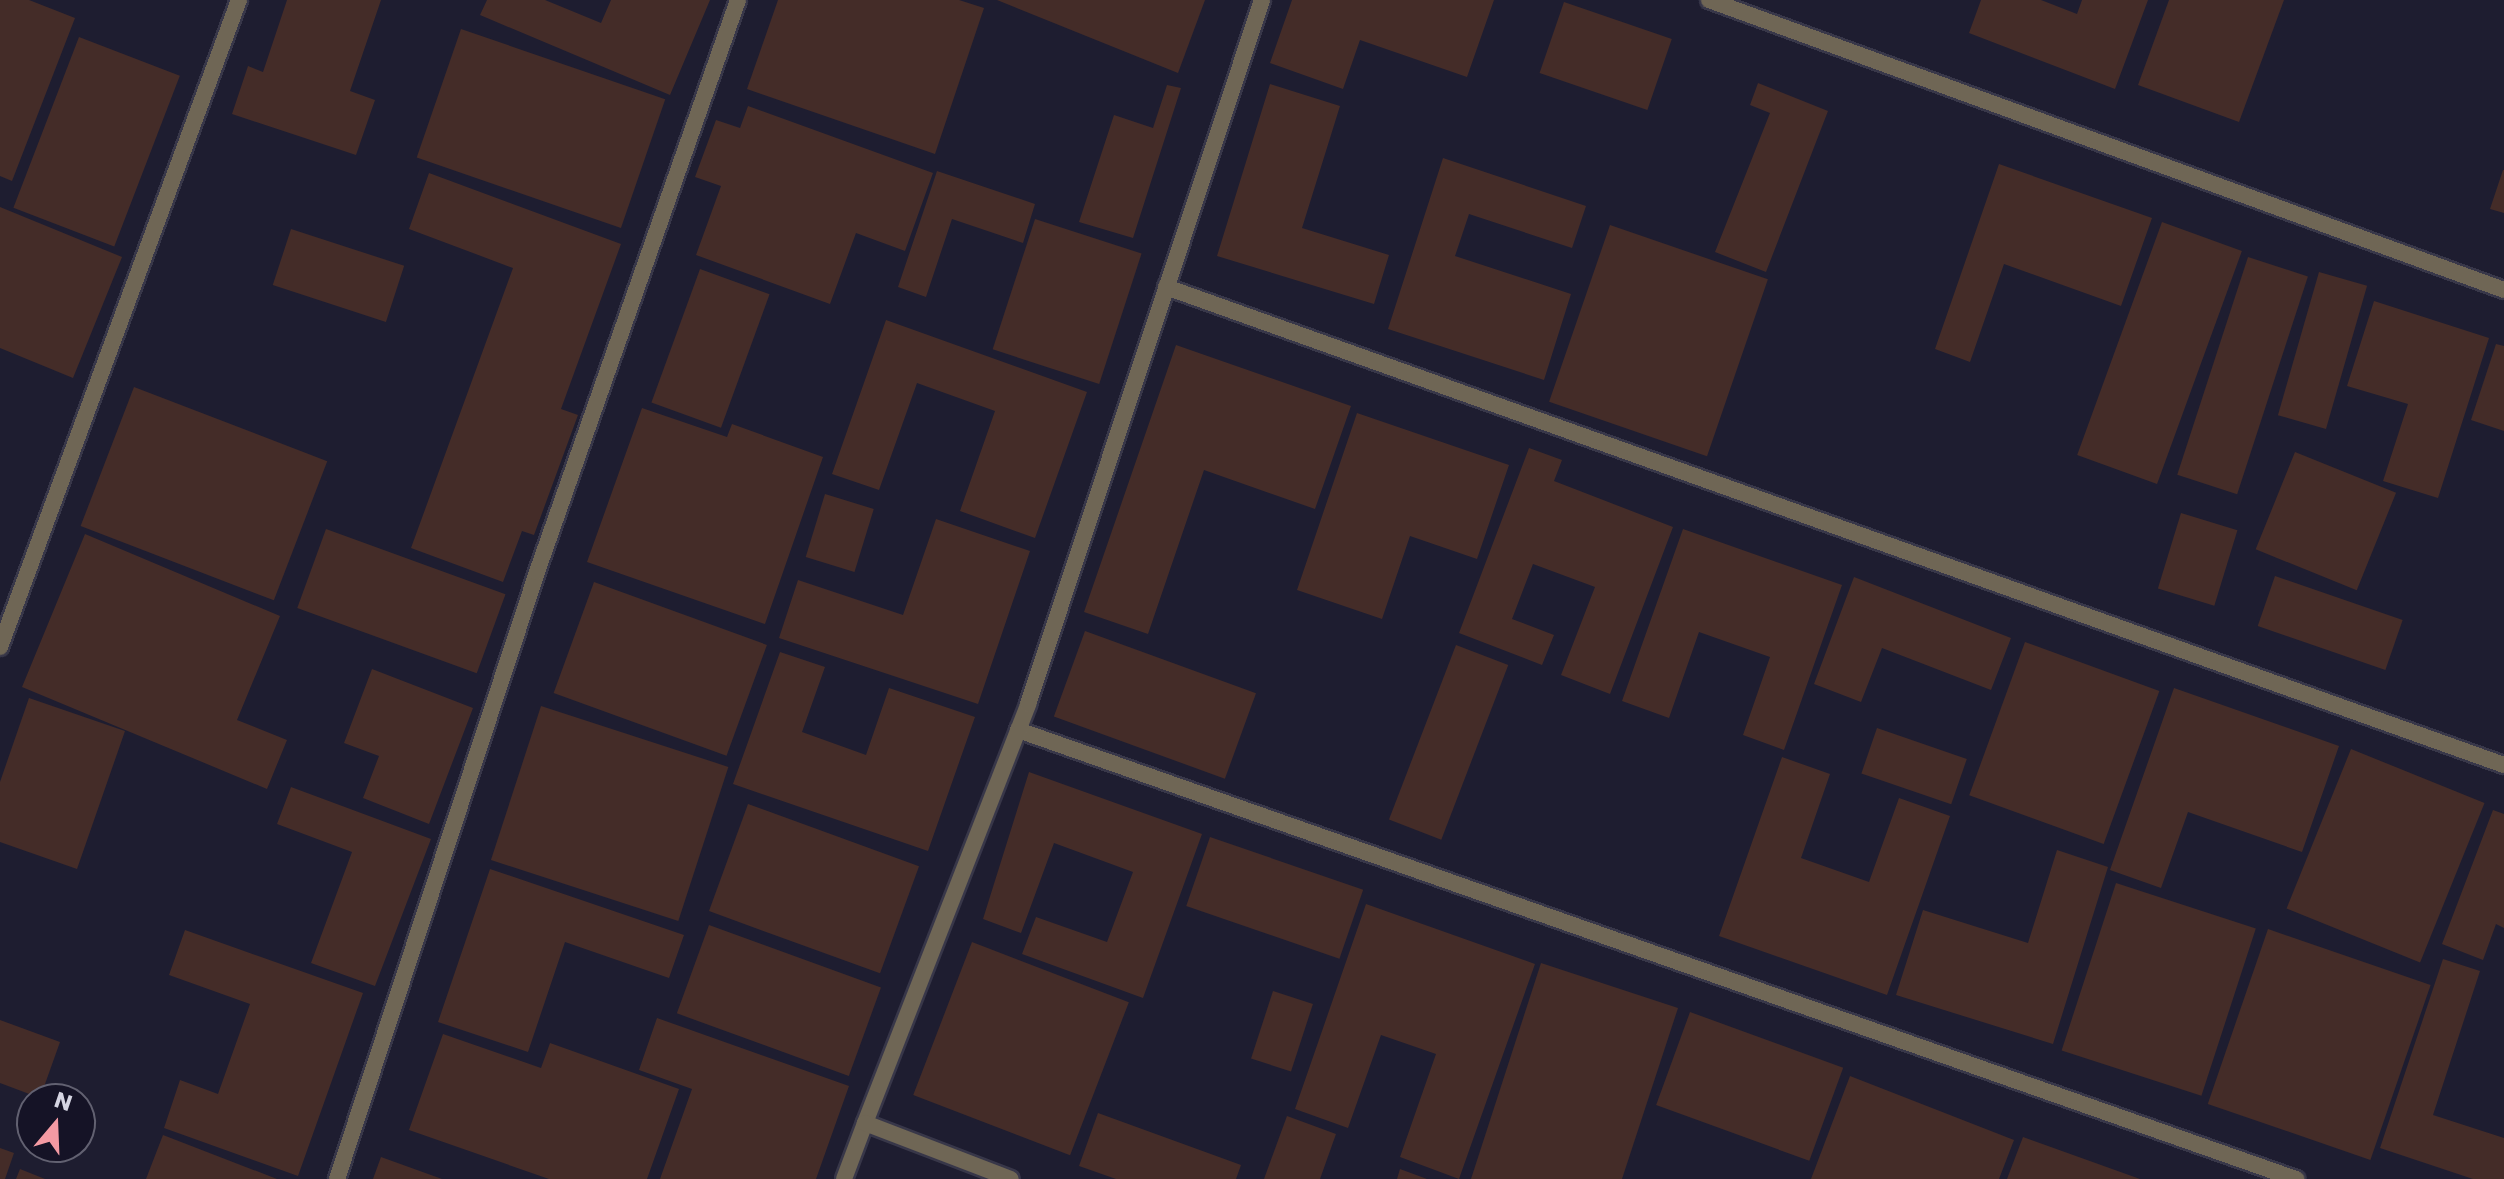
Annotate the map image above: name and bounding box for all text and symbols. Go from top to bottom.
north arrow [16,1083,96,1163]
text: N [50,1084,76,1119]

